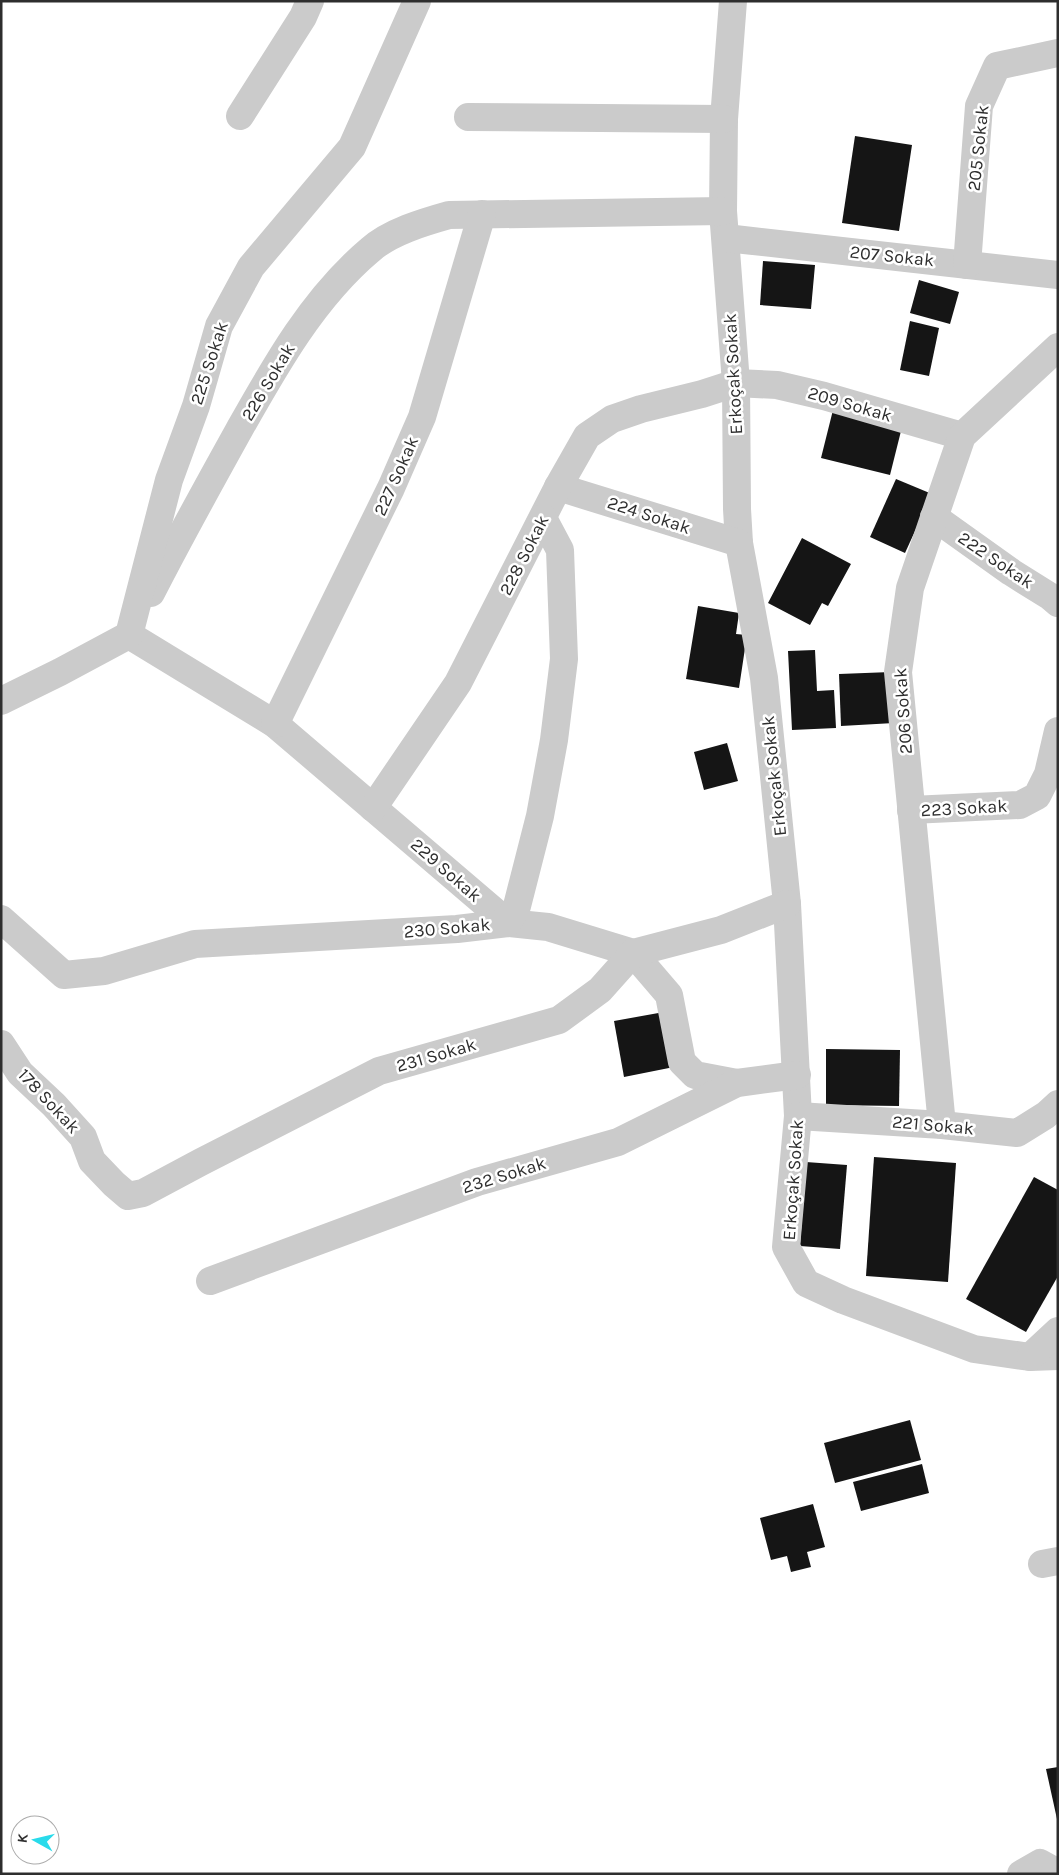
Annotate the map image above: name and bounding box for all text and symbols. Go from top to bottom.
street label: 205 Sokak [963,104,993,192]
street label: 207 Sokak [849,241,935,271]
street label: Erkoçak Sokak [719,313,747,435]
street label: 225 Sokak [185,319,233,407]
street label: 226 Sokak [236,339,300,425]
street label: 209 Sokak [805,381,895,427]
street label: 227 Sokak [369,433,423,519]
street label: 224 Sokak [605,491,693,539]
street label: 228 Sokak [494,511,554,599]
street label: 222 Sokak [954,527,1038,593]
street label: 206 Sokak [889,667,917,755]
street label: Erkoçak Sokak [757,715,791,837]
street label: 223 Sokak [920,795,1008,821]
street label: 229 Sokak [406,833,486,907]
street label: 230 Sokak [403,913,491,943]
street label: 231 Sokak [393,1033,479,1077]
street label: 178 Sokak [13,1064,85,1138]
street label: 221 Sokak [891,1110,975,1140]
street label: Erkoçak Sokak [778,1119,808,1241]
street label: 232 Sokak [459,1152,549,1198]
north arrow [10,1815,60,1865]
text: K [14,1832,32,1844]

